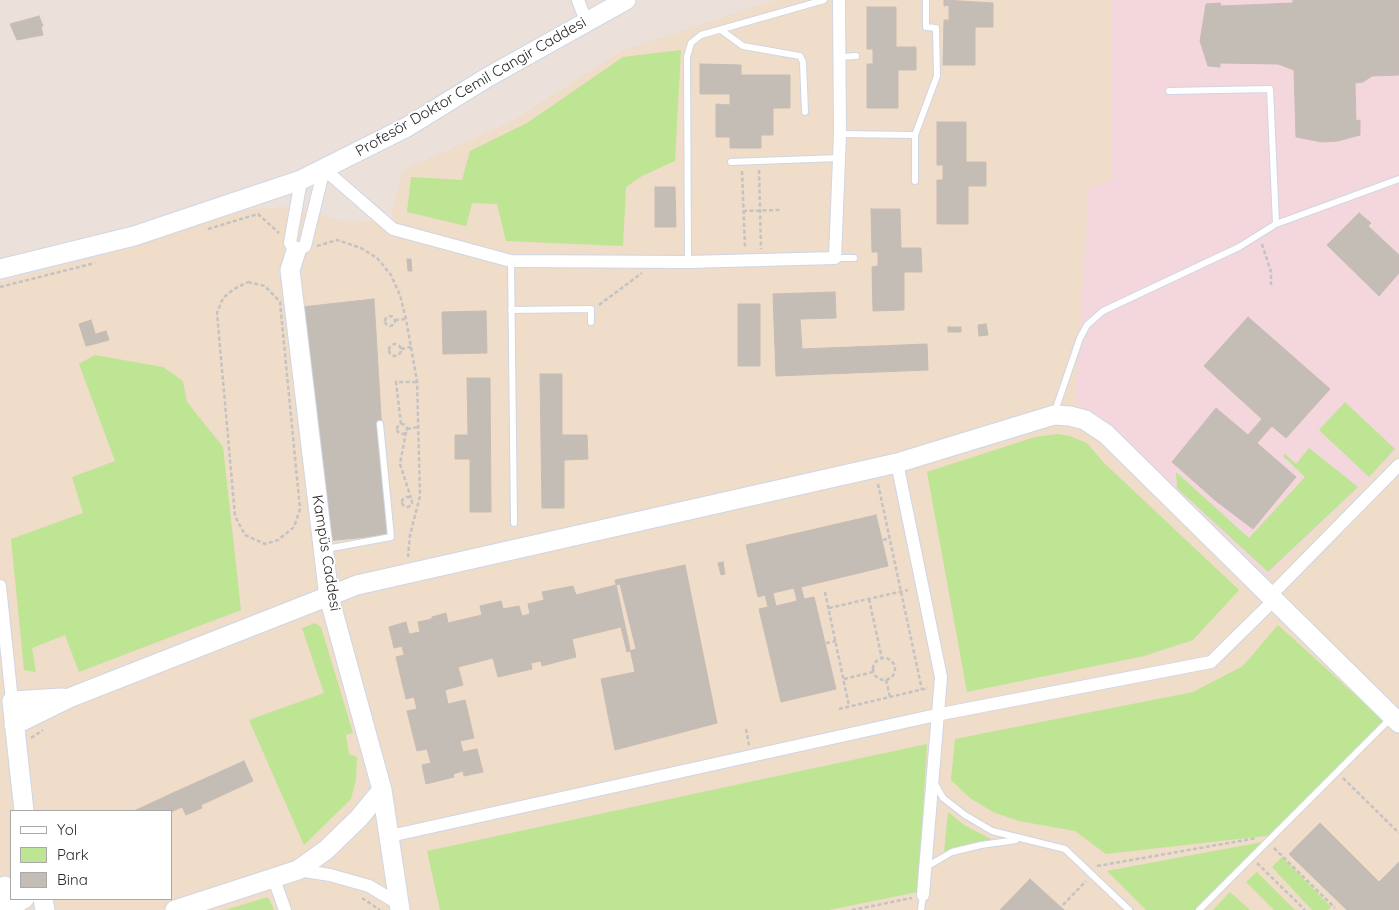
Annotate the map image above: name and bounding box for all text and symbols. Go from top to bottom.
street label: Profesör Doktor Cemil Cangir Caddesi [353,13,589,161]
street label: Kampüs Caddesi [308,494,344,612]
legend [10,810,172,900]
text: Yol [57,820,77,839]
text: Park [57,845,89,864]
text: Bina [57,870,88,889]

